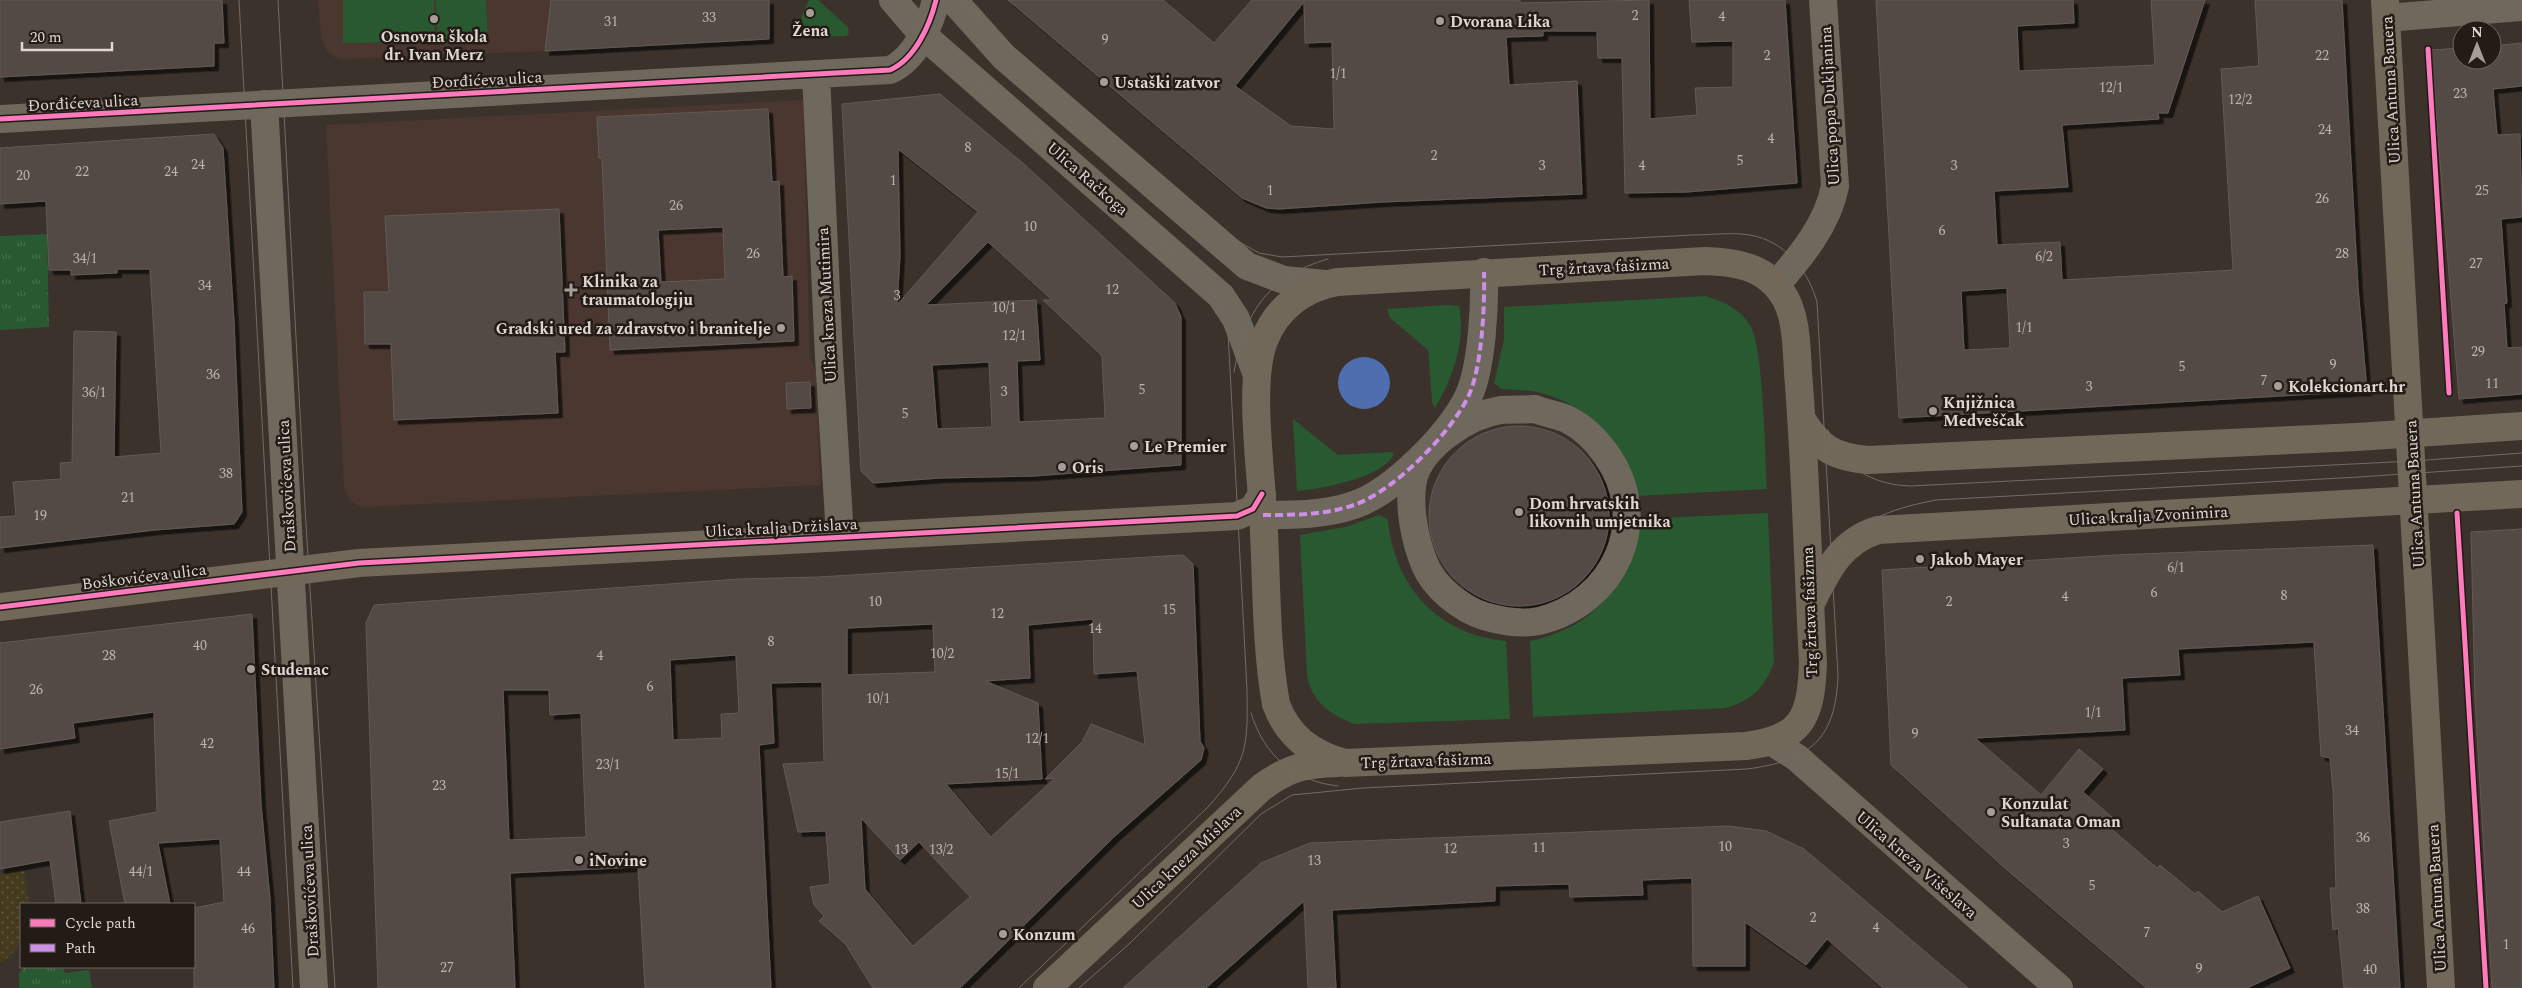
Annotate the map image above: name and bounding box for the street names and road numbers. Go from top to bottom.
street label: Ulica Antuna Bauera [2375,15,2407,165]
street label: Ulica popa Dukljanina [1814,25,1846,186]
street label: Đorđićeva ulica [431,65,543,95]
street label: Đorđićeva ulica [27,88,139,118]
street label: Ulica Račkoga [1041,136,1134,221]
street label: Ulica kneza Mutimira [811,226,843,383]
street label: Trg žrtava fašizma [1538,252,1670,282]
street label: Draškovićeva ulica [272,419,302,553]
street label: Ulica Antuna Bauera [2399,419,2431,569]
street label: Ulica kralja Zvonimira [2067,500,2229,532]
street label: Ulica kralja Držislava [704,512,858,544]
street label: Trg žrtava fašizma [1796,546,1824,678]
street label: Boškovićeva ulica [80,557,208,597]
street label: Trg žrtava fašizma [1360,747,1492,775]
street label: Ulica kneza Mislava [1126,800,1247,915]
street label: Ulica kneza Višeslava [1850,805,1982,924]
street label: Ulica Antuna Bauera [2421,823,2453,973]
street label: Draškovićeva ulica [295,824,325,958]

